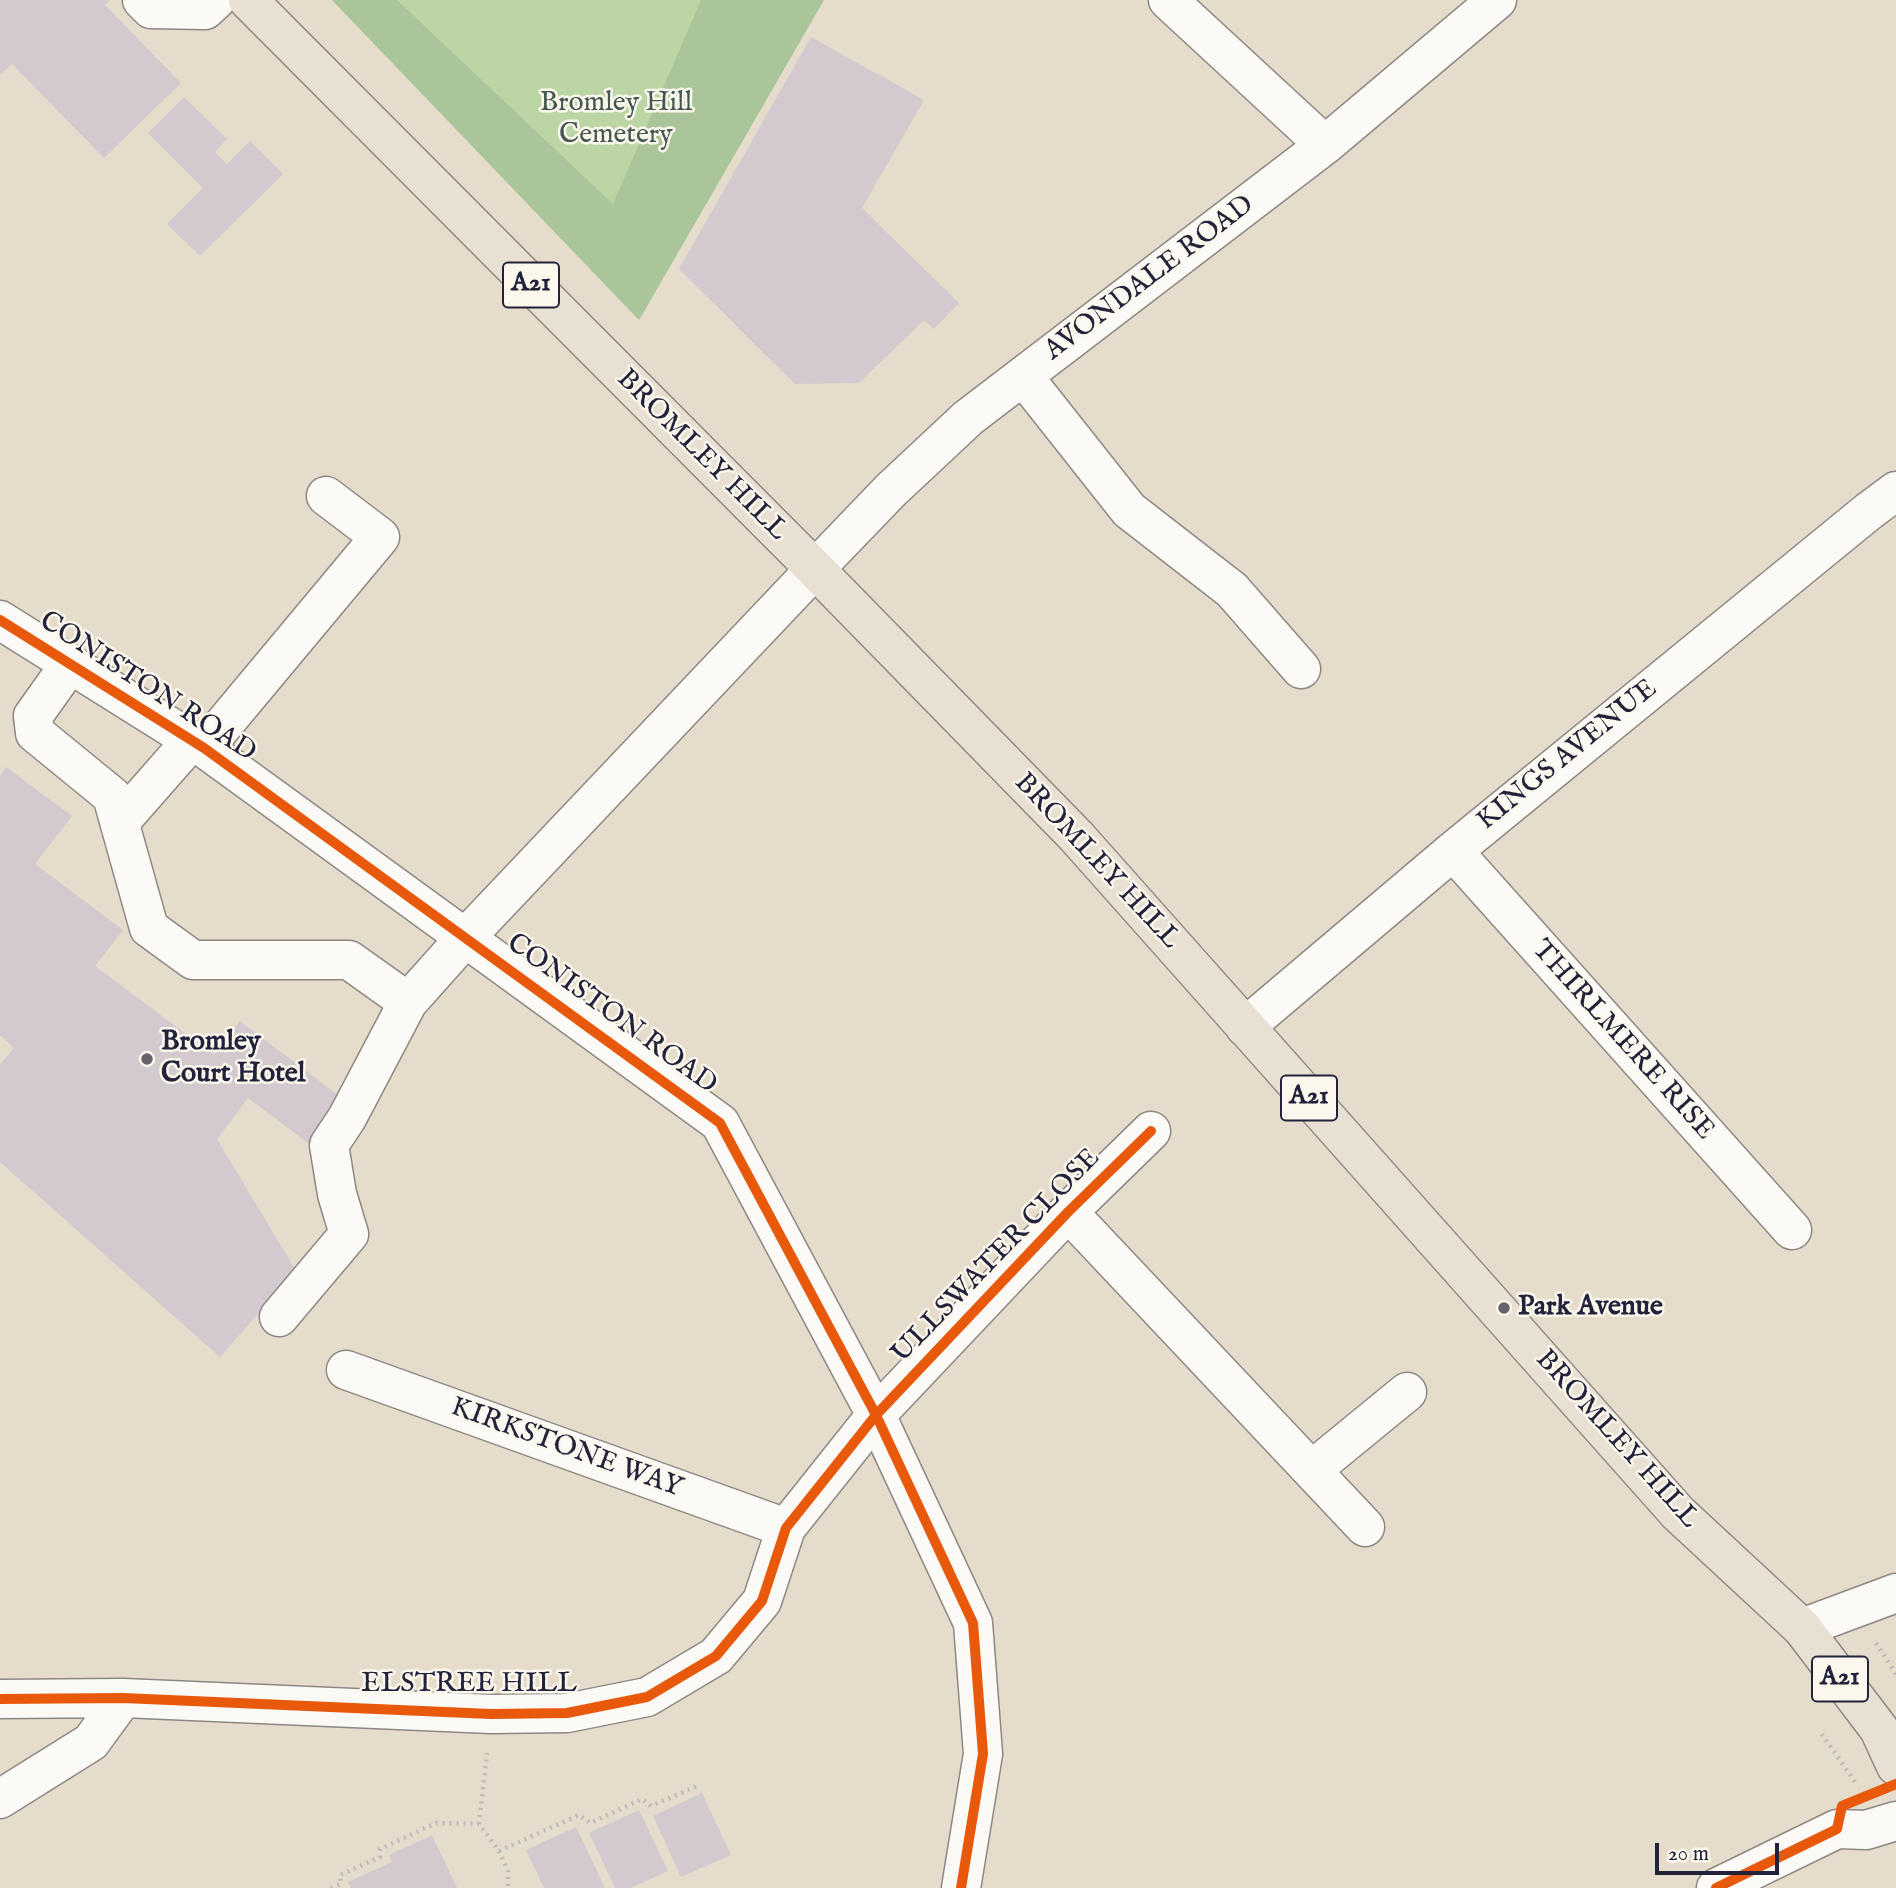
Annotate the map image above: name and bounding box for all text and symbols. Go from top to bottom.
park label: Bromley Hill Cemetery [540,87,692,153]
street label: AVONDALE ROAD [1039,189,1261,369]
road number: A21 [503,262,559,308]
street label: BROMLEY HILL [608,363,794,549]
street label: CONISTON ROAD [32,605,262,771]
street label: KINGS AVENUE [1471,673,1665,839]
street label: BROMLEY HILL [1006,767,1186,957]
street label: CONISTON ROAD [499,927,723,1103]
street label: THIRLMERE RISE [1524,934,1720,1148]
place label: Bromley Court Hotel [161,1026,305,1092]
marker: Bromley Court Hotel [139,1051,155,1067]
road number: A21 [1281,1076,1337,1120]
street label: ULLSWATER CLOSE [886,1143,1108,1371]
place label: Park Avenue [1518,1291,1663,1325]
marker: Park Avenue [1496,1300,1512,1316]
street label: BROMLEY HILL [1527,1344,1705,1536]
street label: KIRKSTONE WAY [446,1391,686,1507]
road number: A21 [1812,1656,1868,1702]
street label: ELSTREE HILL [361,1668,577,1702]
scale bar [1658,1828,1782,1872]
text: 20 m [1668,1841,1709,1868]

